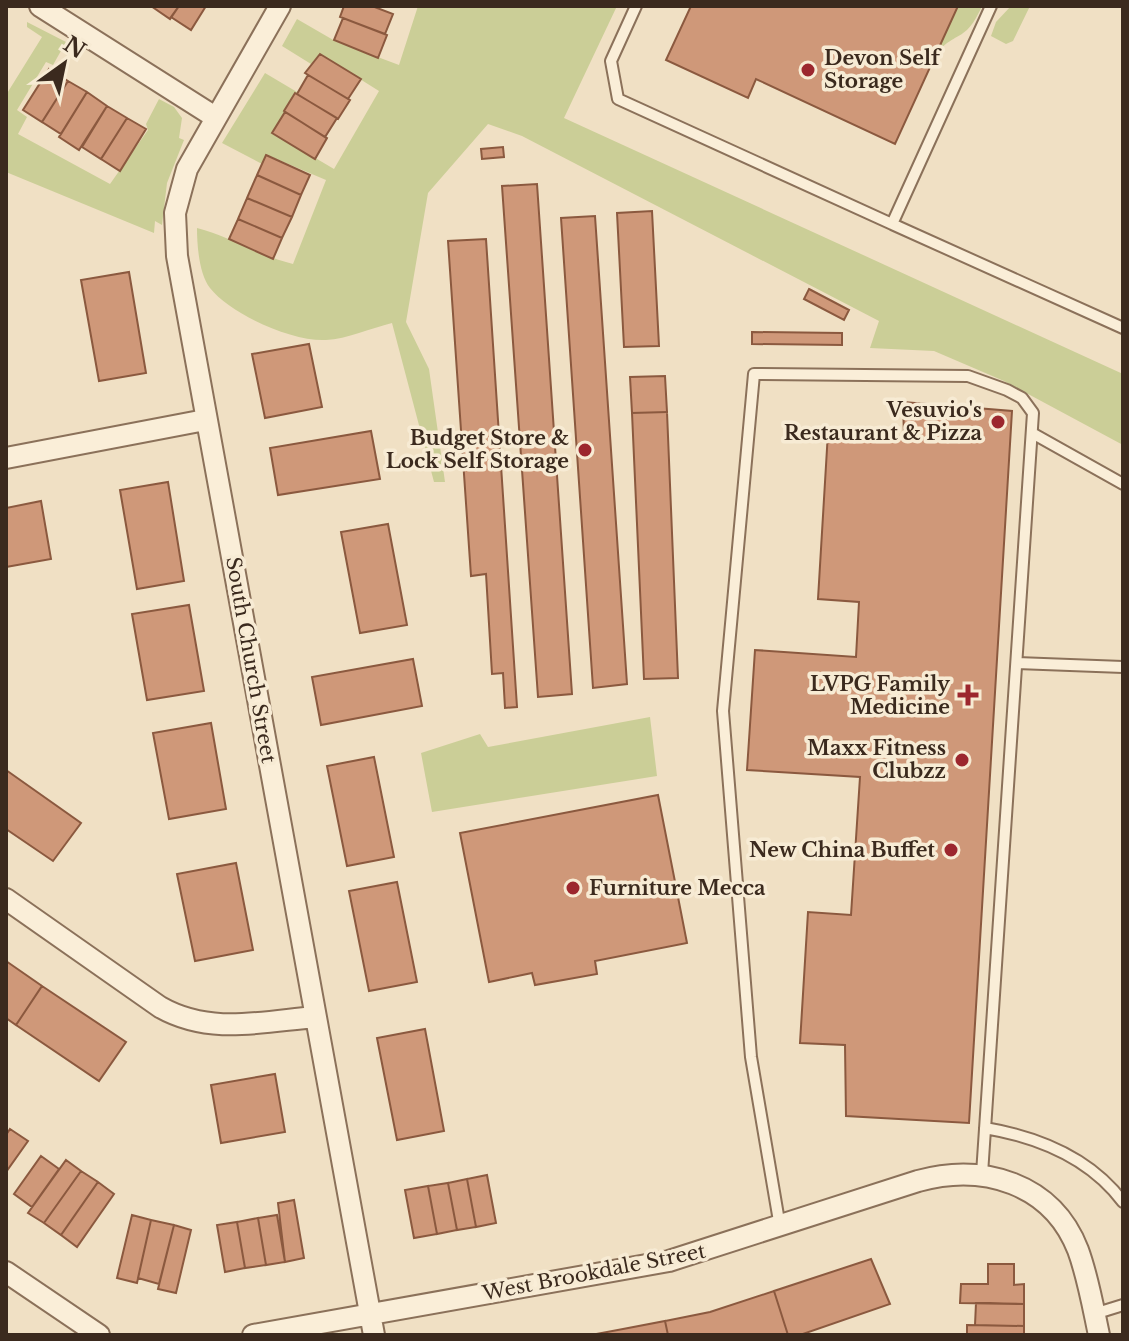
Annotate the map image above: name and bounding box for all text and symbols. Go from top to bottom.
north arrow [24,24,104,104]
text: N [59,31,91,65]
place label: Devon Self Storage [824,46,942,93]
marker: Devon Self Storage [799,61,817,79]
place label: Vesuvio's Restaurant & Pizza [784,398,983,445]
marker: Vesuvio's Restaurant & Pizza [989,413,1007,431]
place label: Budget Store & Lock Self Storage [386,426,569,473]
marker: Budget Store & Lock Self Storage [576,441,594,459]
street label: South Church Street [221,555,281,766]
place label: LVPG Family Medicine [810,672,951,719]
marker: LVPG Family Medicine [957,684,979,706]
place label: Maxx Fitness Clubzz [807,736,946,783]
marker: Maxx Fitness Clubzz [953,751,971,769]
place label: New China Buffet [749,838,935,862]
marker: New China Buffet [942,841,960,859]
place label: Furniture Mecca [589,876,766,900]
marker: Furniture Mecca [564,879,582,897]
street label: West Brookdale Street [479,1239,708,1306]

